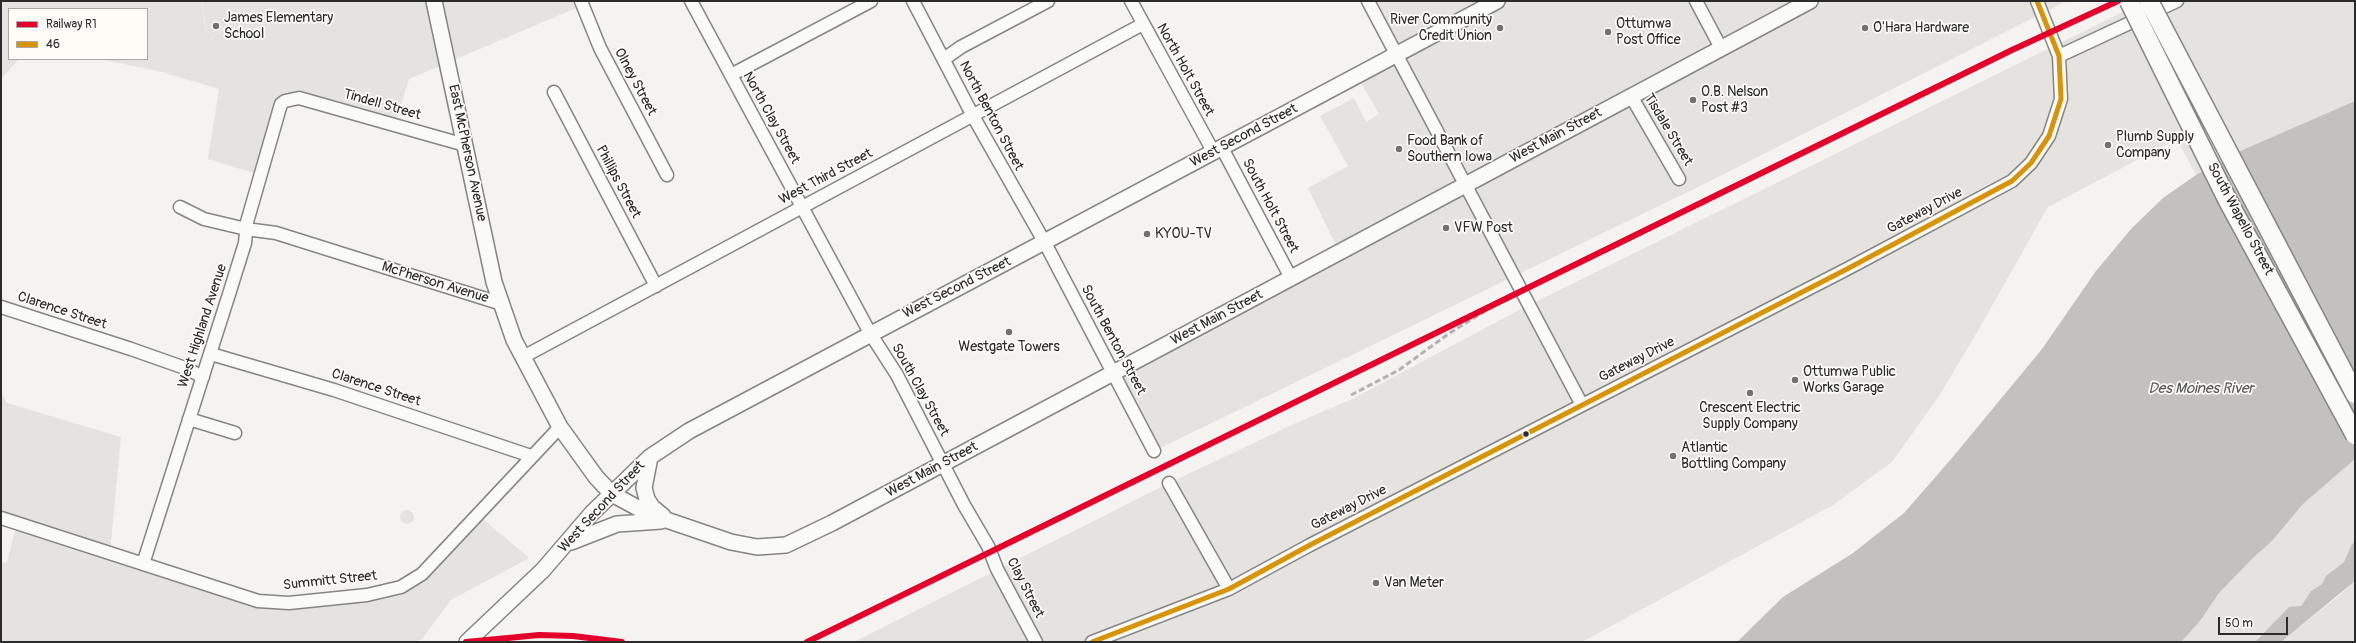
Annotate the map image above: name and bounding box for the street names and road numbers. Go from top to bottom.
street label: North Holt Street [1153,21,1217,119]
street label: Olney Street [610,45,660,119]
street label: North Benton Street [955,58,1027,174]
street label: North Clay Street [739,69,803,167]
street label: East McPherson Avenue [444,83,490,223]
street label: Tindell Street [341,86,423,124]
street label: Tisdale Street [1640,91,1696,169]
street label: West Second Street [1187,101,1301,171]
street label: West Main Street [1507,105,1605,167]
street label: Phillips Street [592,143,644,221]
street label: West Third Street [776,145,876,209]
street label: South Holt Street [1238,156,1302,256]
street label: South Wapello Street [2203,160,2277,278]
street label: Gateway Drive [1885,184,1965,238]
street label: West Second Street [900,253,1014,323]
street label: McPherson Avenue [379,259,491,307]
street label: West Highland Avenue [175,262,231,390]
street label: South Benton Street [1077,282,1149,398]
street label: West Main Street [1168,287,1266,349]
street label: Clarence Street [15,289,109,333]
street label: Gateway Drive [1596,334,1678,386]
street label: South Clay Street [888,341,952,439]
street label: Clarence Street [329,366,423,410]
street label: West Main Street [883,439,981,501]
street label: West Second Street [555,458,649,556]
street label: Gateway Drive [1308,482,1390,534]
street label: Clay Street [1003,555,1047,621]
street label: Summitt Street [282,568,378,594]

